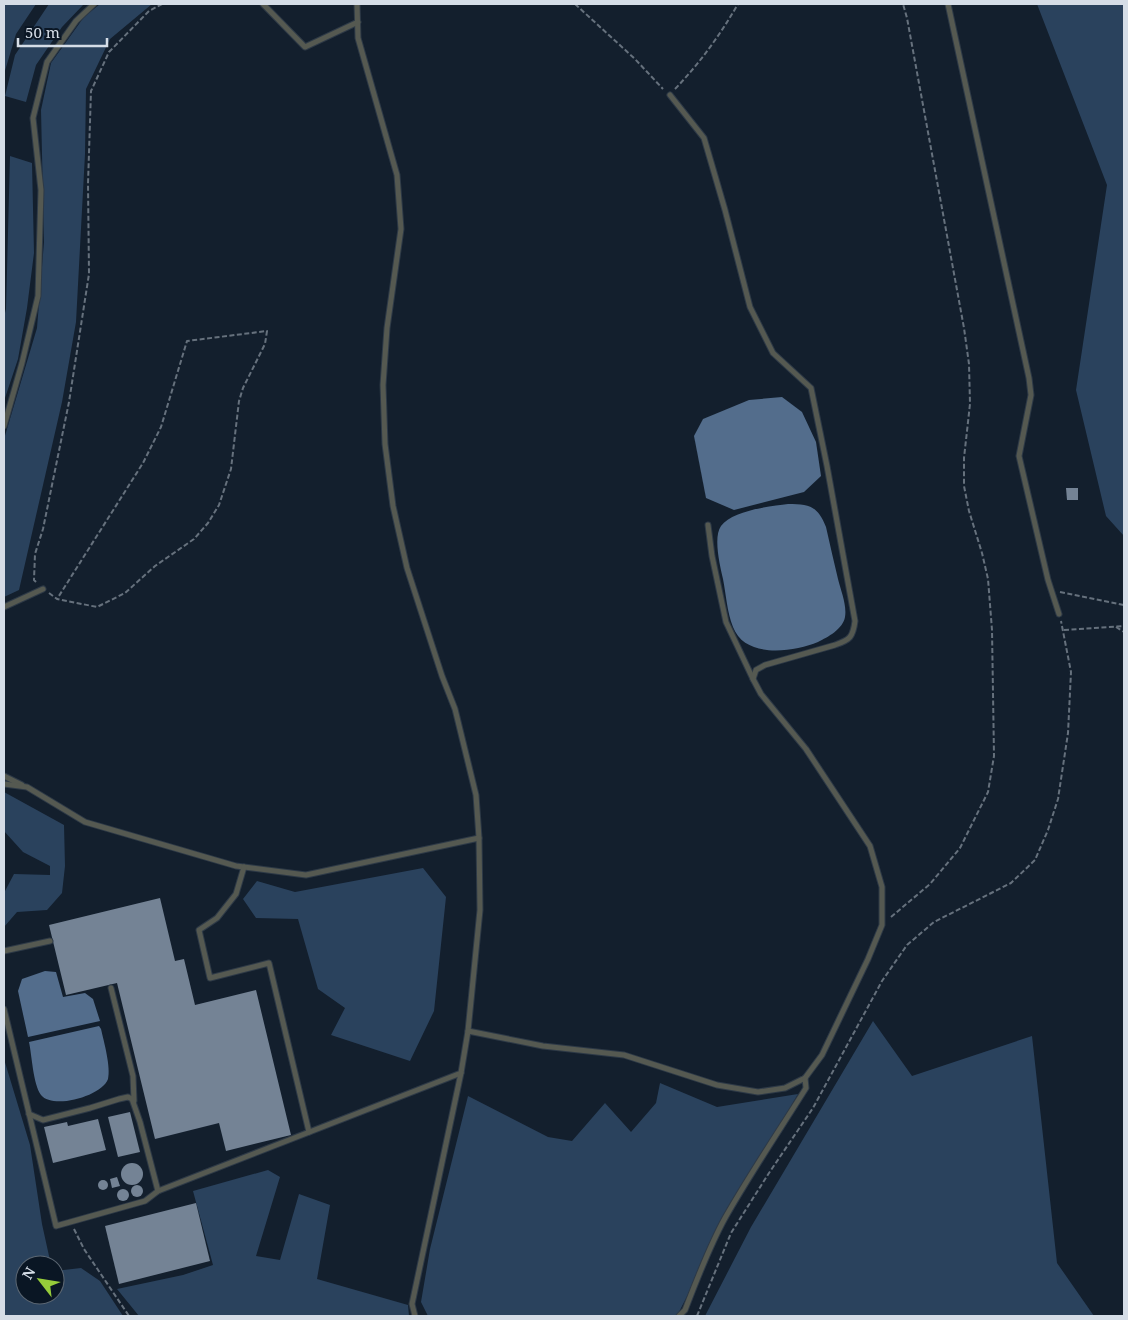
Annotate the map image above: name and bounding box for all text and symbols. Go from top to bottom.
scale bar [18,15,106,47]
text: 50 m [25,22,60,42]
north arrow [15,1255,65,1305]
text: N [17,1263,39,1283]

